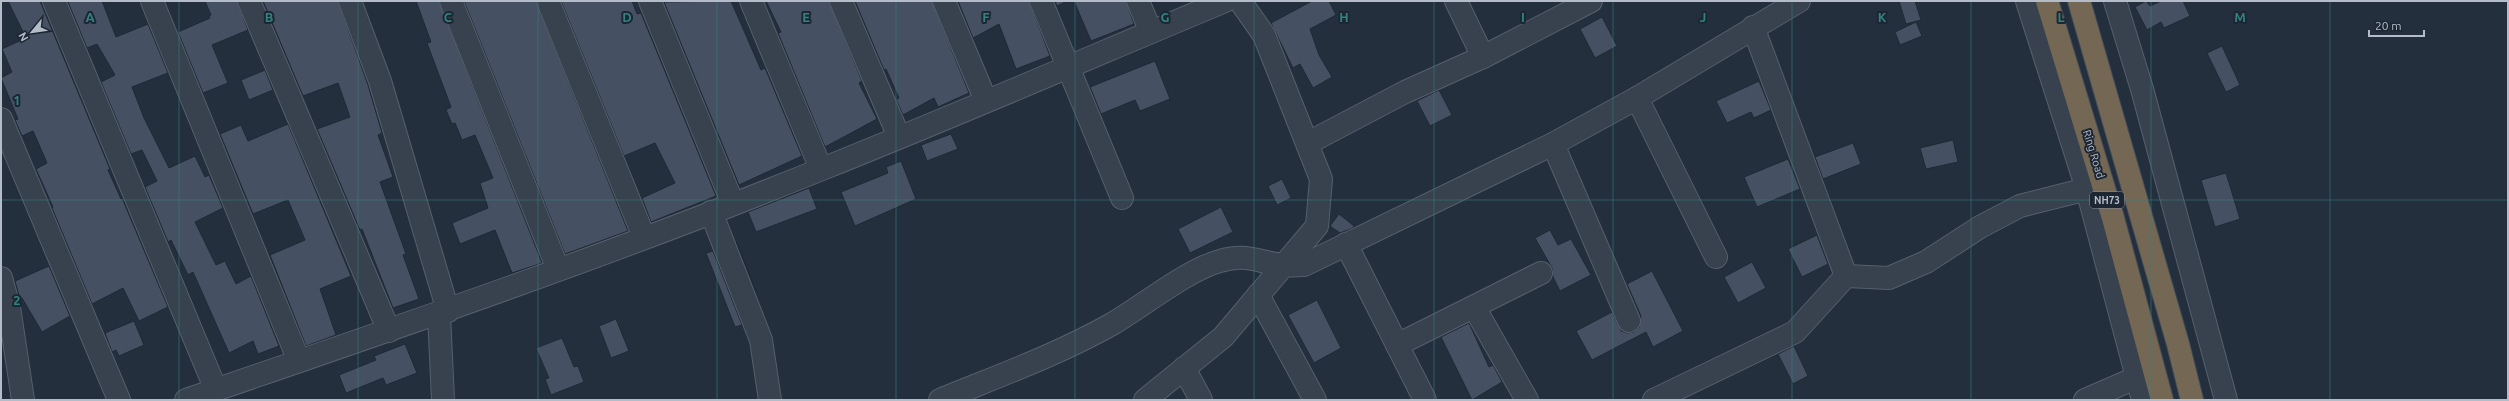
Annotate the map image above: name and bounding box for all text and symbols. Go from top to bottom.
text: A [85,10,95,24]
text: B [265,10,274,24]
text: C [444,10,453,24]
text: D [622,10,632,24]
text: E [802,10,810,24]
text: F [982,10,990,24]
text: G [1161,10,1170,24]
text: H [1339,10,1349,24]
text: I [1521,10,1525,24]
text: J [1700,10,1706,24]
text: K [1878,10,1887,24]
text: L [2057,10,2065,24]
text: M [2234,10,2246,24]
north arrow [12,12,52,52]
scale bar [2369,12,2424,38]
text: 20 m [2375,19,2402,32]
text: N [16,30,30,43]
text: 1 [13,93,21,107]
street label: Ring Road [2081,128,2107,180]
road number: NH73 [2090,192,2124,208]
text: 2 [13,293,21,307]

